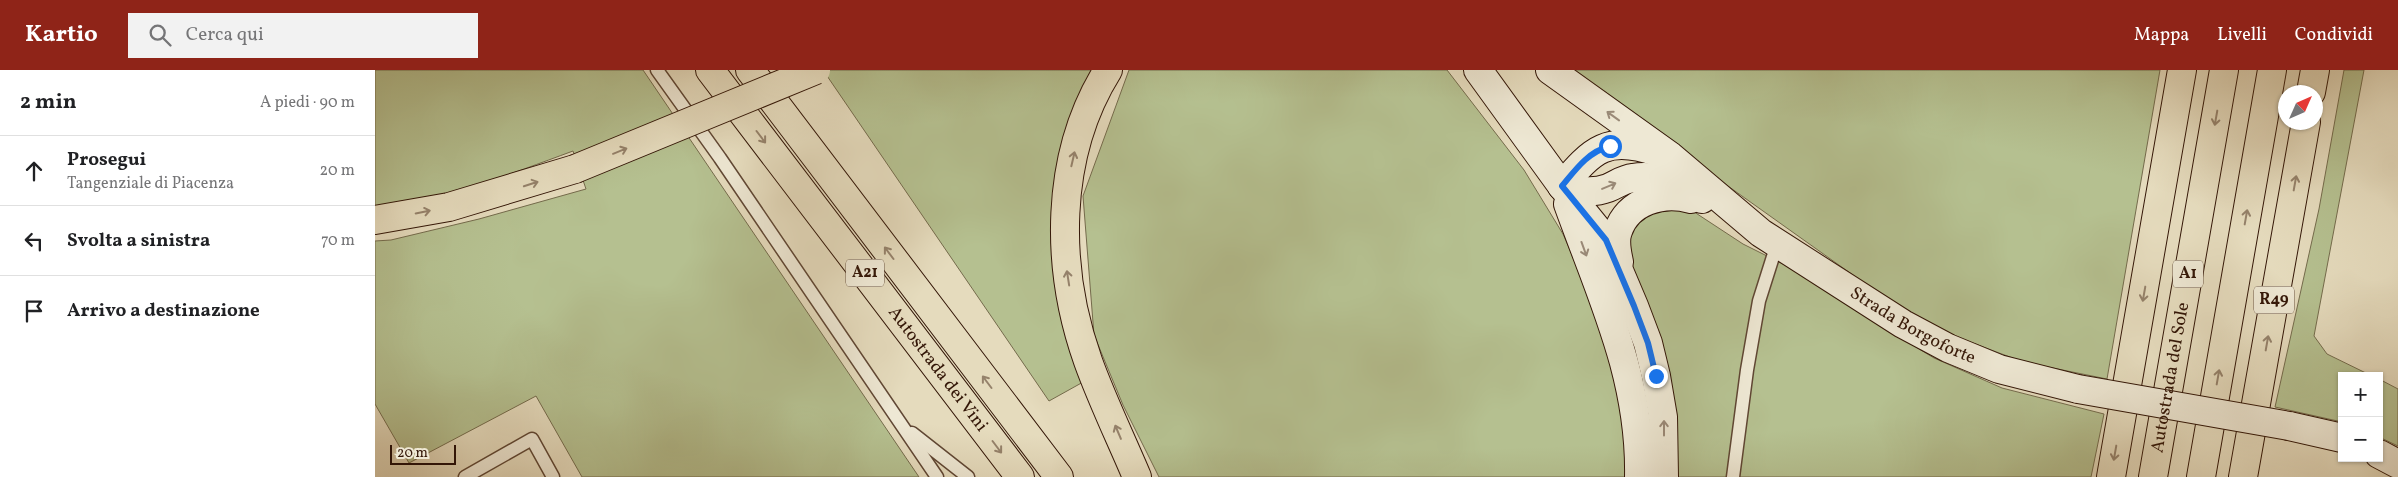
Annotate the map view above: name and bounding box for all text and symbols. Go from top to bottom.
search box [128,13,478,58]
text: Kartio [25,18,98,52]
icon: search [146,21,174,49]
text: Cerca qui [186,22,264,48]
text: Mappa [2134,23,2189,48]
text: Livelli [2217,23,2267,48]
text: Condividi [2295,23,2373,48]
north arrow [2278,85,2323,130]
text: 2 min [20,88,77,117]
text: A piedi · 90 m [260,92,355,114]
one-way arrow [2210,110,2220,126]
one-way arrow [1607,111,1621,121]
one-way arrow [755,130,766,143]
route start [1599,135,1622,158]
one-way arrow [612,145,627,155]
text: Prosegui [67,147,146,173]
one-way arrow [1069,152,1078,168]
icon: ahead [20,157,48,185]
text: 20 m [320,160,355,182]
text: Tangenziale di Piacenza [67,173,234,195]
one-way arrow [2291,175,2301,191]
one-way arrow [522,178,538,188]
one-way arrow [1601,181,1616,191]
one-way arrow [415,207,431,217]
one-way arrow [2242,210,2252,226]
icon: left [20,227,48,255]
text: Svolta a sinistra [67,228,210,254]
text: 70 m [321,230,355,252]
one-way arrow [1580,241,1589,256]
one-way arrow [884,246,894,260]
road number: A21 [846,260,884,287]
road number: A1 [2173,260,2203,288]
one-way arrow [1063,271,1073,287]
street label: Strada Borgoforte [1845,281,1979,371]
one-way arrow [2138,285,2148,301]
road number: R49 [2254,286,2294,314]
icon: arrive [20,297,48,325]
text: Arrivo a destinazione [67,298,260,324]
street label: Autostrada del Sole [2145,300,2196,455]
street label: Autostrada dei Vini [882,301,994,437]
one-way arrow [2262,335,2272,351]
route end [1645,365,1668,388]
one-way arrow [2214,370,2224,386]
map controls [2338,372,2383,462]
button: + [2338,372,2383,417]
one-way arrow [982,376,993,389]
button: − [2338,417,2383,462]
one-way arrow [1659,421,1669,437]
one-way arrow [1113,425,1123,440]
one-way arrow [992,440,1002,454]
scale bar [390,442,456,465]
text: 20 m [397,444,428,463]
one-way arrow [2110,445,2120,461]

